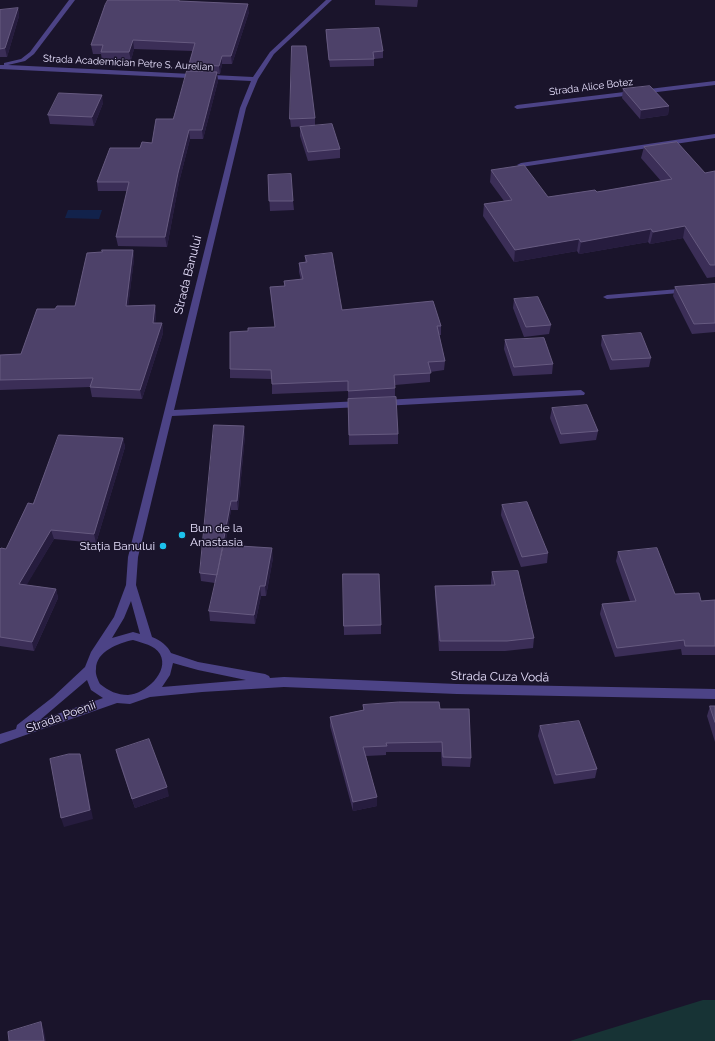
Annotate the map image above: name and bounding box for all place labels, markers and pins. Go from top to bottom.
place label: Bun de la Anastasia [190,521,243,549]
marker: Bun de la Anastasia [177,530,187,540]
place label: Stația Banului [79,539,155,553]
marker: Stația Banului [158,541,168,551]

